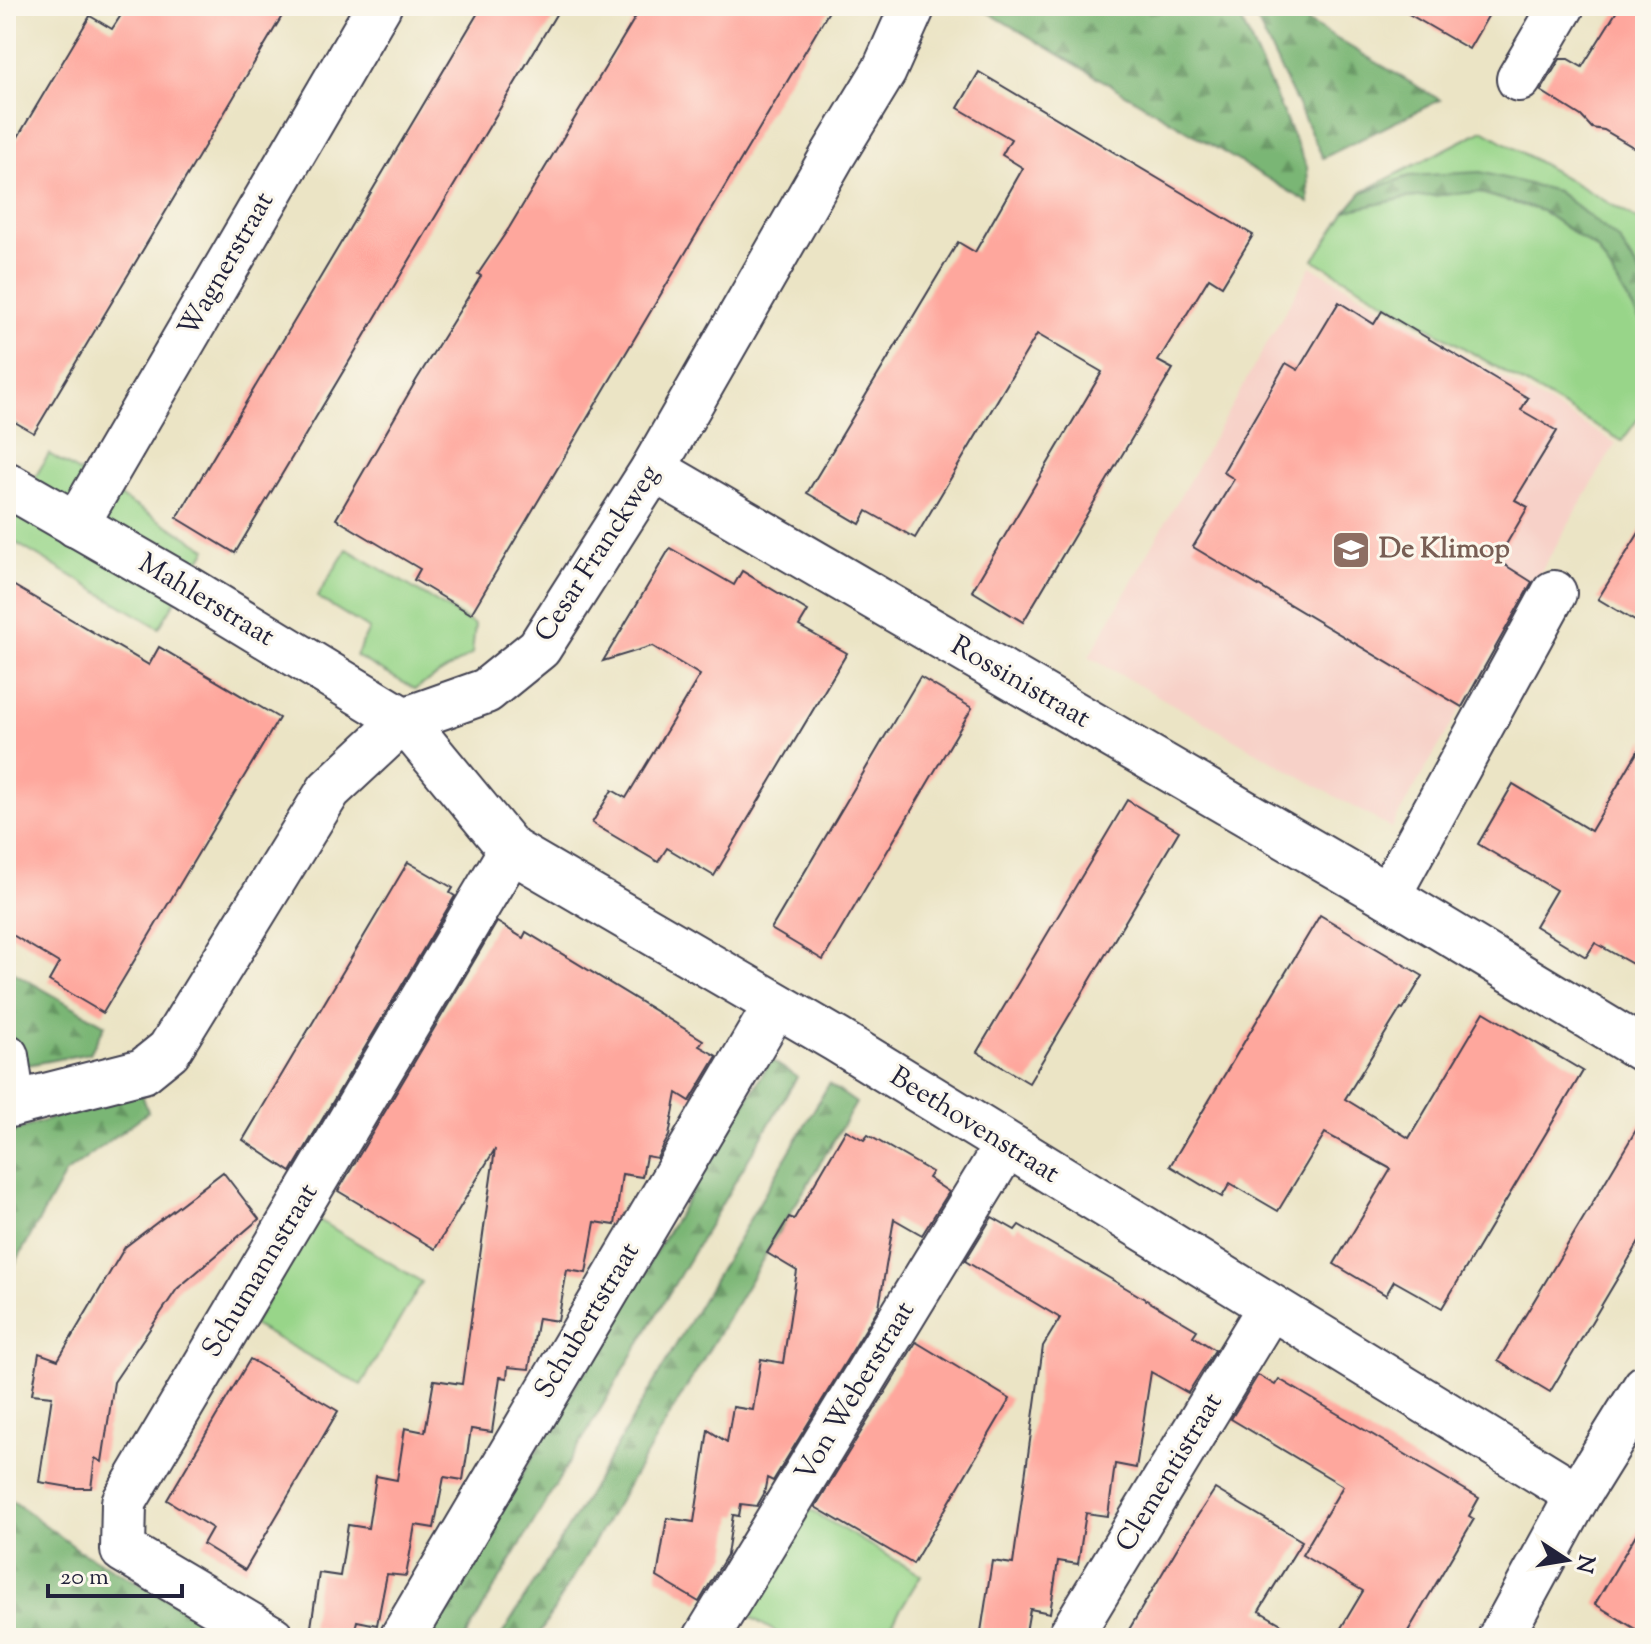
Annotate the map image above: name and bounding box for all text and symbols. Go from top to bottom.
street label: Wagnerstraat [169,185,285,345]
street label: Cesar Franckweg [526,458,670,650]
school or university icon: De Klimop [1330,529,1372,571]
place label: De Klimop [1379,530,1510,570]
street label: Mahlerstraat [130,545,282,658]
street label: Rossinistraat [943,627,1098,739]
street label: Beethovenstraat [881,1058,1067,1194]
street label: Schumannstraat [193,1176,329,1366]
street label: Schubertstraat [526,1235,651,1407]
street label: Von Weberstraat [786,1294,926,1490]
street label: Clementistraat [1107,1386,1233,1560]
north arrow [1527,1520,1607,1600]
scale bar [48,1548,182,1598]
text: N [1566,1552,1601,1576]
text: 20 m [60,1561,109,1595]

